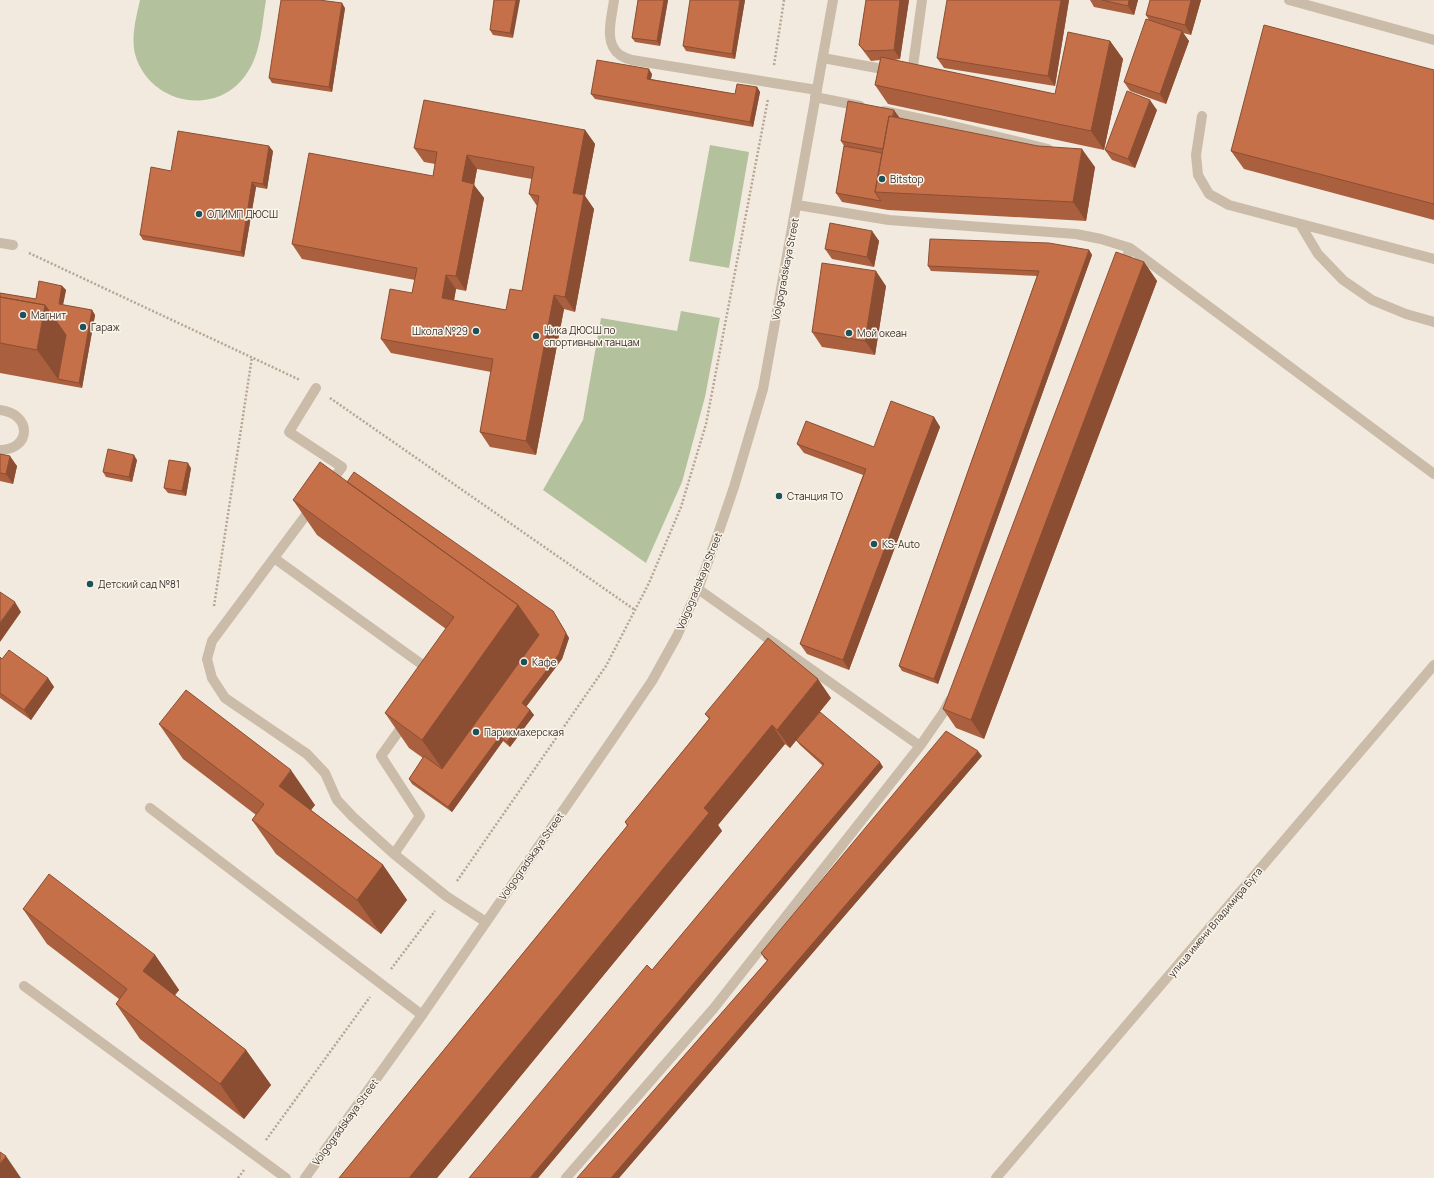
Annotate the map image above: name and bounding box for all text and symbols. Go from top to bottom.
place label: Bitstop [890,172,923,186]
marker: Bitstop [877,174,887,184]
place label: ОЛИМП ДЮСШ [207,207,278,221]
marker: ОЛИМП ДЮСШ [194,209,204,219]
street label: Volgogradskaya Street [768,217,802,321]
place label: Магнит [31,308,66,322]
marker: Магнит [18,310,28,320]
place label: Гараж [91,320,120,334]
marker: Гараж [78,322,88,332]
place label: Ника ДЮСШ по спортивным танцам [544,323,640,349]
place label: Школа №29 [412,324,468,338]
marker: Школа №29 [471,326,481,336]
place label: Мой океан [857,326,907,340]
marker: Мой океан [844,328,854,338]
marker: Ника ДЮСШ по спортивным танцам [531,331,541,341]
place label: Станция ТО [787,489,843,503]
marker: Станция ТО [774,491,784,501]
street label: Volgogradskaya Street [673,530,725,632]
place label: KS-Auto [882,537,920,551]
marker: KS-Auto [869,539,879,549]
place label: Детский сад №81 [98,577,180,591]
marker: Детский сад №81 [85,579,95,589]
place label: Кафе [532,655,557,669]
marker: Кафе [519,657,529,667]
place label: Парикмахерская [484,725,564,739]
marker: Парикмахерская [471,727,481,737]
street label: Volgogradskaya Street [495,809,567,903]
street label: улица имени Владимира Бута [1165,864,1265,980]
street label: Volgogradskaya Street [309,1076,381,1168]

